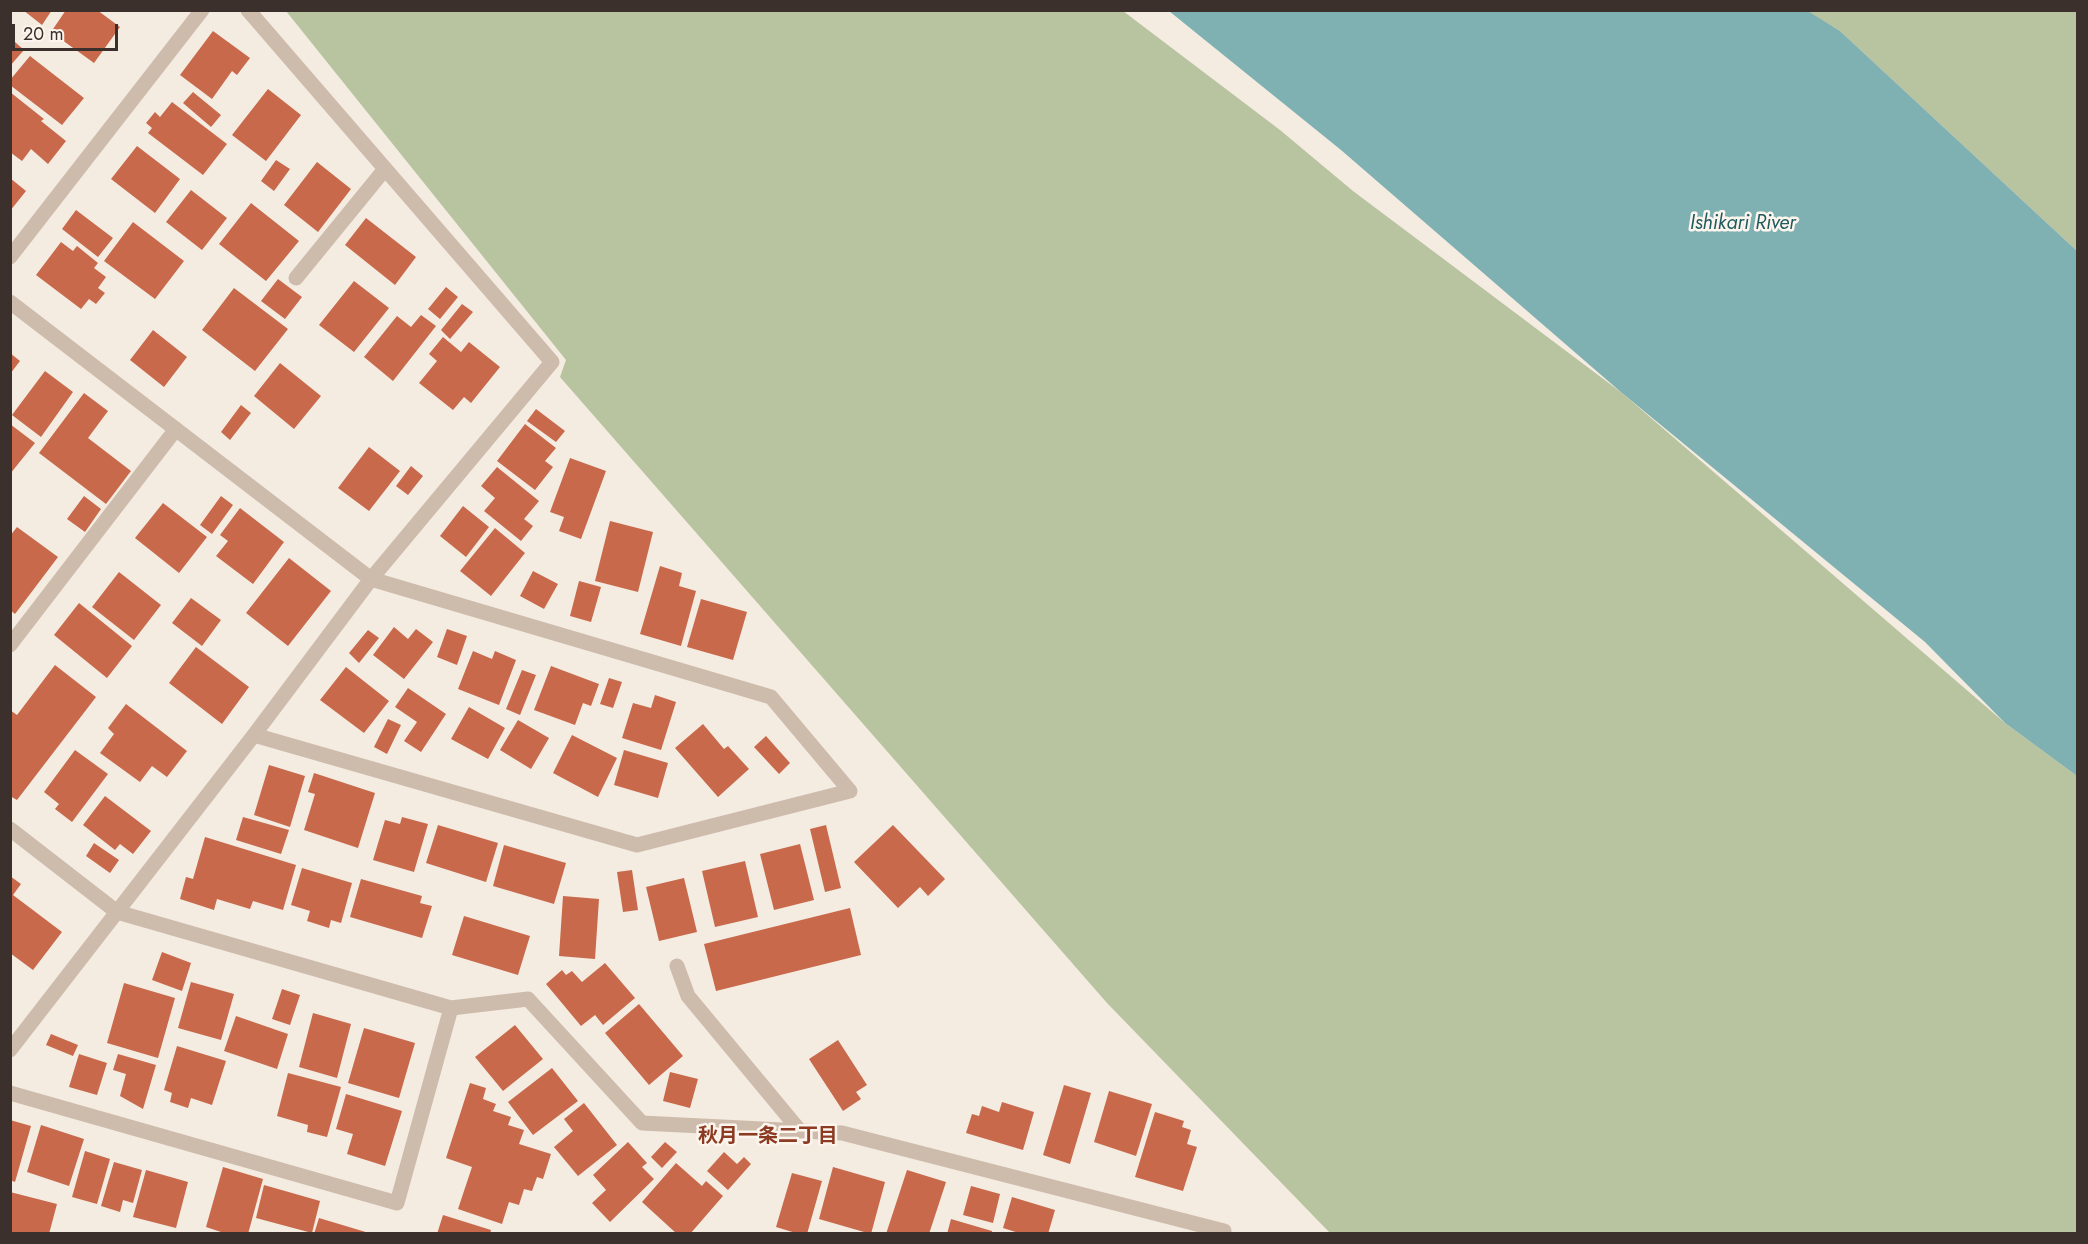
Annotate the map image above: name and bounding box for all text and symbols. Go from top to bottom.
scale bar [15,12,122,50]
text: 20 m [23,21,63,47]
water label: Ishikari River [1690,212,1796,236]
district label: 秋月一条二丁目 [698,1125,838,1149]

